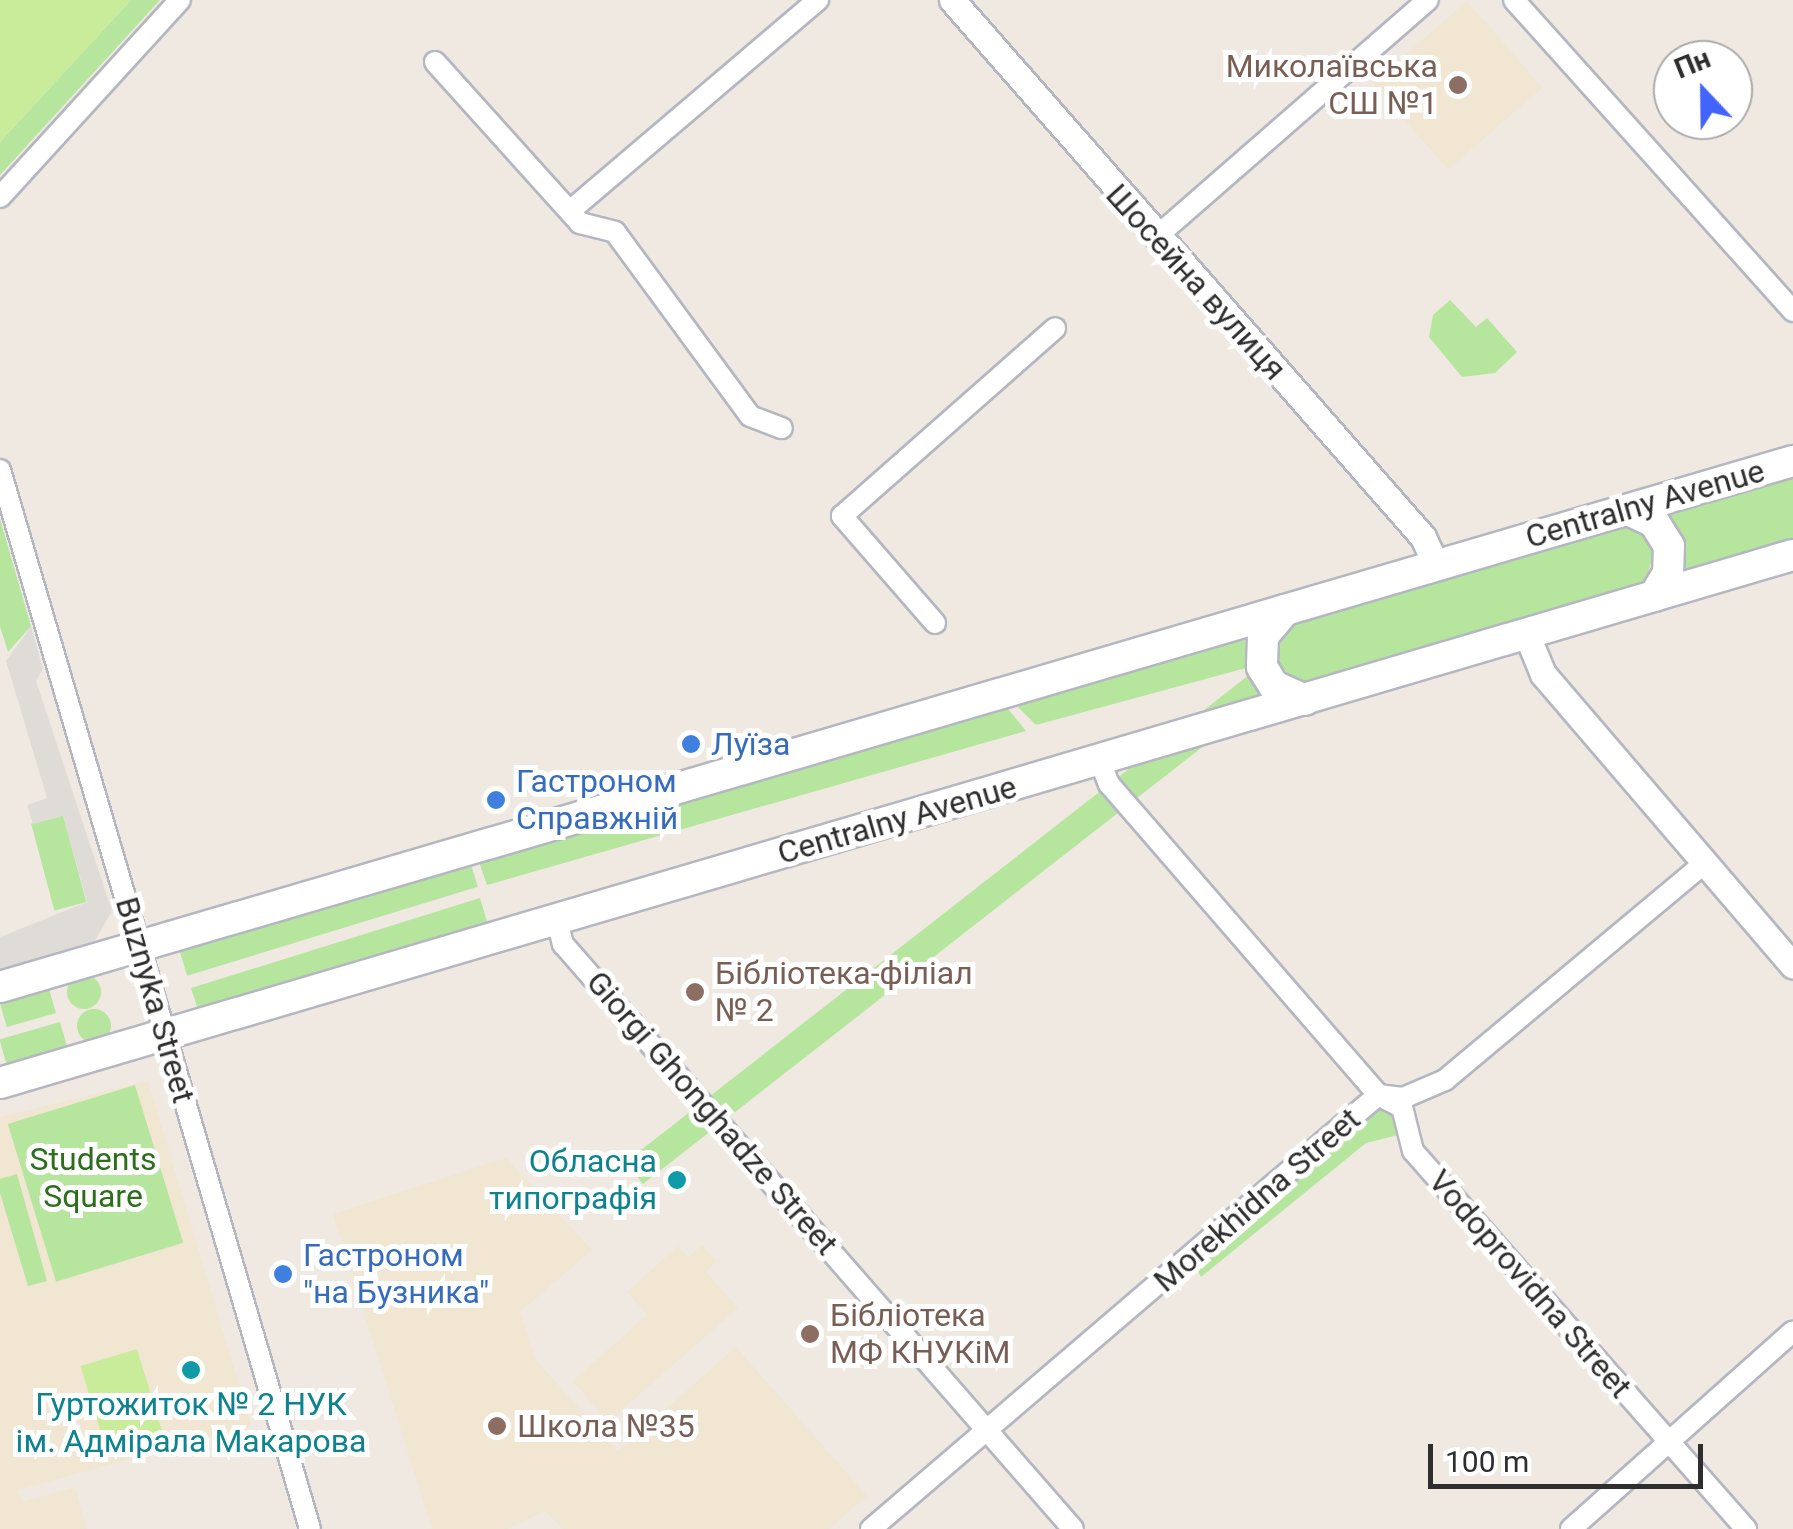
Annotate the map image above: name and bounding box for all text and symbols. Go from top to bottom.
north arrow [1653,40,1753,140]
text: Пн [1670,42,1715,86]
place label: Миколаївська СШ №1 [1226,48,1438,123]
marker: Миколаївська СШ №1 [1447,74,1469,96]
street label: Шосейна вулиця [1098,176,1294,388]
street label: Centralny Avenue [1521,452,1769,556]
place label: Луїза [711,725,790,763]
marker: Луїза [680,733,702,755]
place label: Гастроном Справжній [516,763,678,838]
street label: Centralny Avenue [773,768,1021,872]
marker: Гастроном Справжній [485,789,507,811]
street label: Buznyka Street [107,893,203,1107]
place label: Бібліотека-філіал № 2 [715,955,973,1030]
street label: Giorgi Ghonghadze Street [578,963,846,1263]
marker: Бібліотека-філіал № 2 [684,981,706,1003]
street label: Morekhidna Street [1146,1100,1368,1300]
park label: Students Square [30,1141,156,1216]
place label: Обласна типографія [489,1143,657,1218]
street label: Vodoprovidna Street [1421,1162,1639,1406]
marker: Обласна типографія [666,1169,688,1191]
place label: Гастроном "на Бузника" [303,1237,489,1312]
marker: Гастроном "на Бузника" [272,1263,294,1285]
place label: Бібліотека МФ КНУКіМ [830,1297,1010,1372]
marker: Бібліотека МФ КНУКіМ [799,1323,821,1345]
marker: Гуртожиток № 2 НУК ім. Адмірала Макарова [180,1359,202,1381]
place label: Гуртожиток № 2 НУК ім. Адмірала Макарова [16,1386,366,1461]
place label: Школа №35 [517,1407,695,1445]
marker: Школа №35 [486,1415,508,1437]
scale bar [1433,1424,1708,1486]
text: 100 m [1445,1444,1529,1479]

